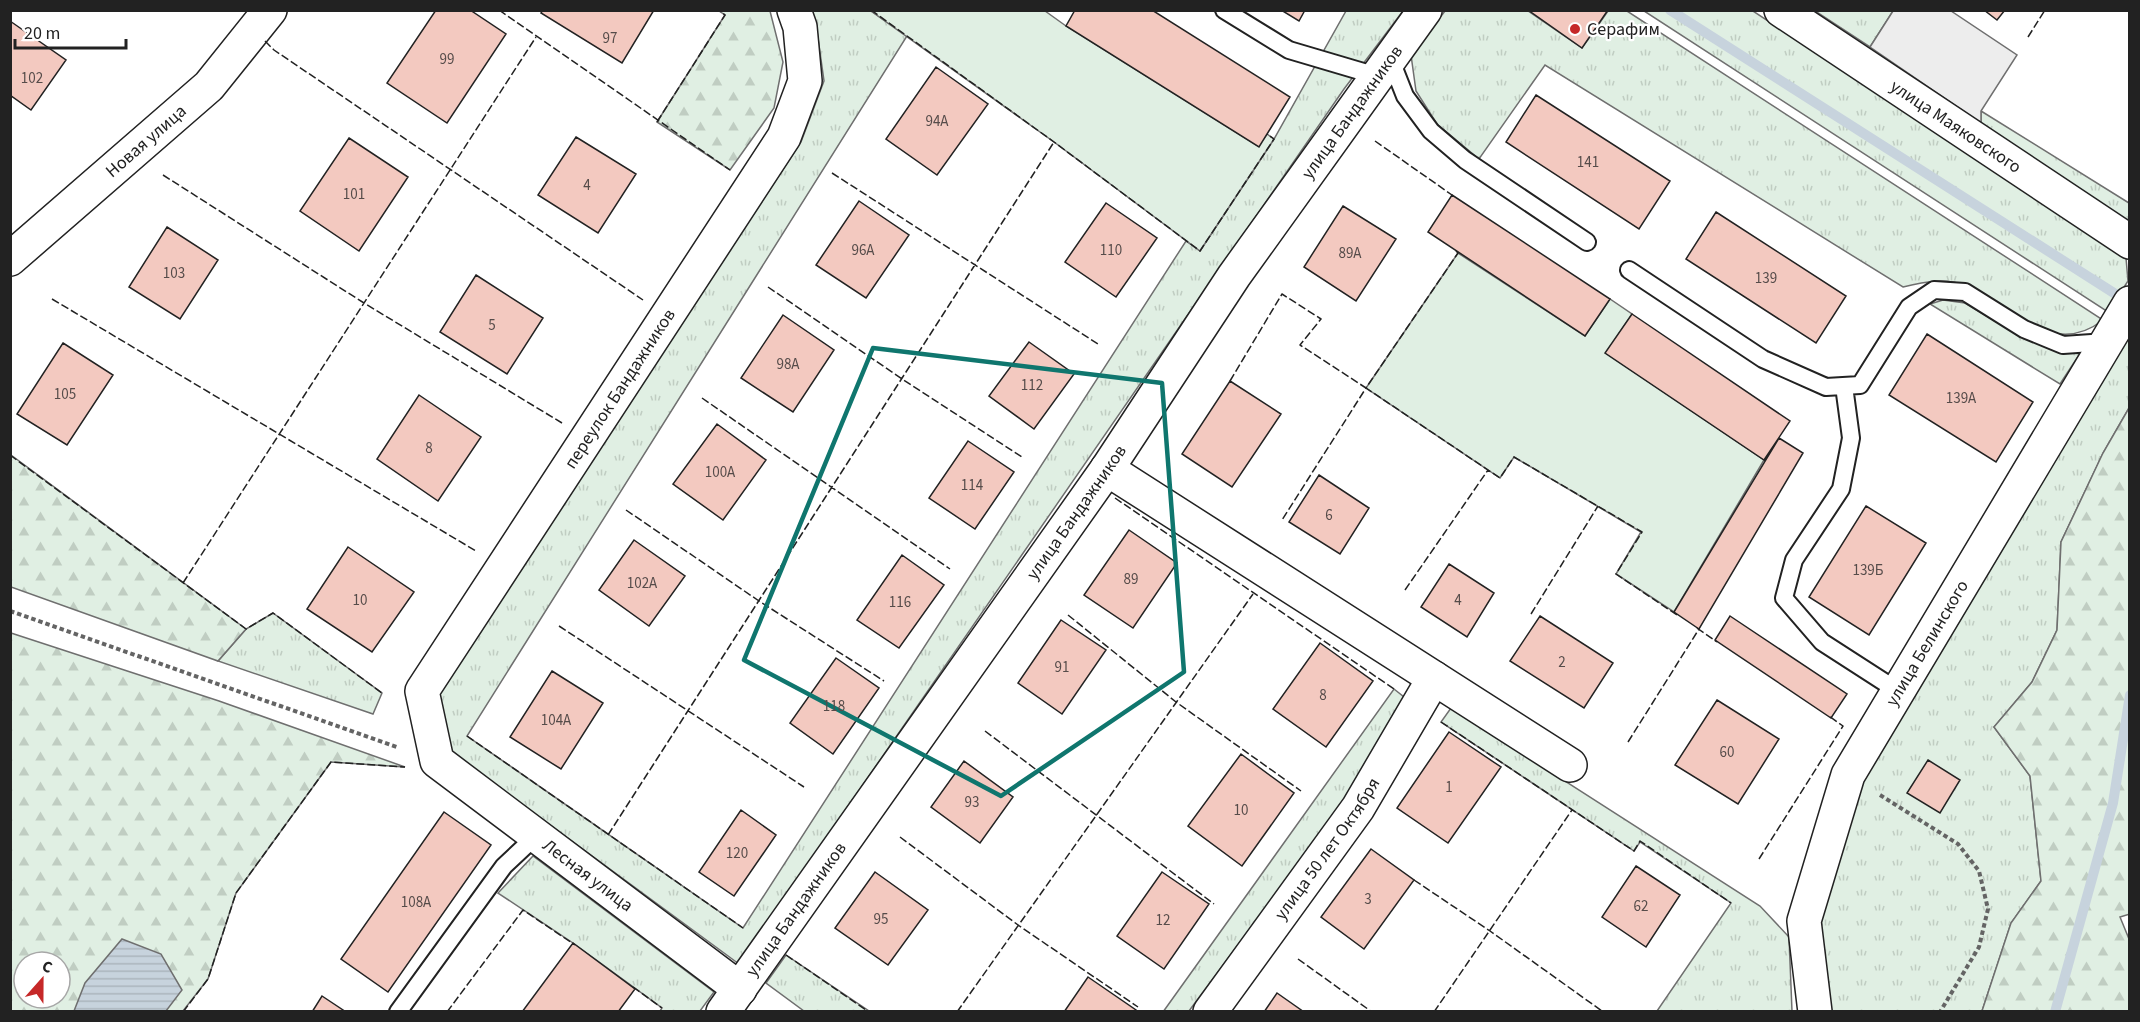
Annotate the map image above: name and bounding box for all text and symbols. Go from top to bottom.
scale bar [15,12,126,50]
place label: Серафим [1587,17,1660,42]
text: 20 m [24,21,60,46]
marker: Серафим [1568,22,1582,36]
house number: 97 [603,28,617,49]
street label: улица Бандажников [1296,40,1409,184]
house number: 99 [440,49,454,70]
house number: 102 [21,68,43,89]
street label: улица Маяковского [1885,74,2026,179]
street label: Новая улица [100,99,192,183]
house number: 94А [925,111,949,132]
house number: 141 [1577,152,1599,173]
house number: 4 [583,175,591,196]
house number: 101 [343,184,365,205]
house number: 96А [851,240,875,261]
house number: 110 [1100,240,1122,261]
house number: 89А [1338,243,1362,264]
house number: 103 [163,263,185,284]
house number: 139 [1755,268,1777,289]
street label: переулок Бандажников [558,304,682,474]
house number: 5 [488,315,496,336]
house number: 98А [776,354,800,375]
house number: 112 [1021,375,1043,396]
house number: 105 [54,384,76,405]
house number: 139А [1946,388,1977,409]
house number: 8 [425,438,433,459]
street label: улица Бандажников [1021,440,1133,585]
house number: 100А [705,462,736,483]
house number: 114 [961,475,984,496]
house number: 6 [1325,505,1333,526]
house number: 139Б [1852,560,1884,581]
house number: 89 [1124,569,1138,590]
house number: 102А [627,573,658,594]
street label: улица Белинского [1880,575,1975,711]
house number: 10 [353,590,367,611]
house number: 4 [1454,590,1462,611]
house number: 116 [889,592,911,613]
house number: 2 [1558,652,1566,673]
house number: 91 [1055,657,1069,678]
house number: 8 [1319,685,1327,706]
house number: 118 [823,696,845,717]
house number: 104А [541,710,572,731]
house number: 60 [1720,742,1734,763]
street label: улица 50 лет Октября [1269,773,1386,925]
house number: 1 [1445,777,1453,798]
house number: 93 [965,792,979,813]
house number: 10 [1234,800,1248,821]
street label: Лесная улица [537,833,638,918]
street label: улица Бандажников [740,837,852,982]
house number: 120 [726,843,748,864]
house number: 3 [1364,889,1372,910]
house number: 108А [401,892,432,913]
house number: 62 [1634,896,1648,917]
house number: 95 [874,909,888,930]
house number: 12 [1156,910,1170,931]
north arrow [12,950,72,1010]
text: С [39,955,55,979]

